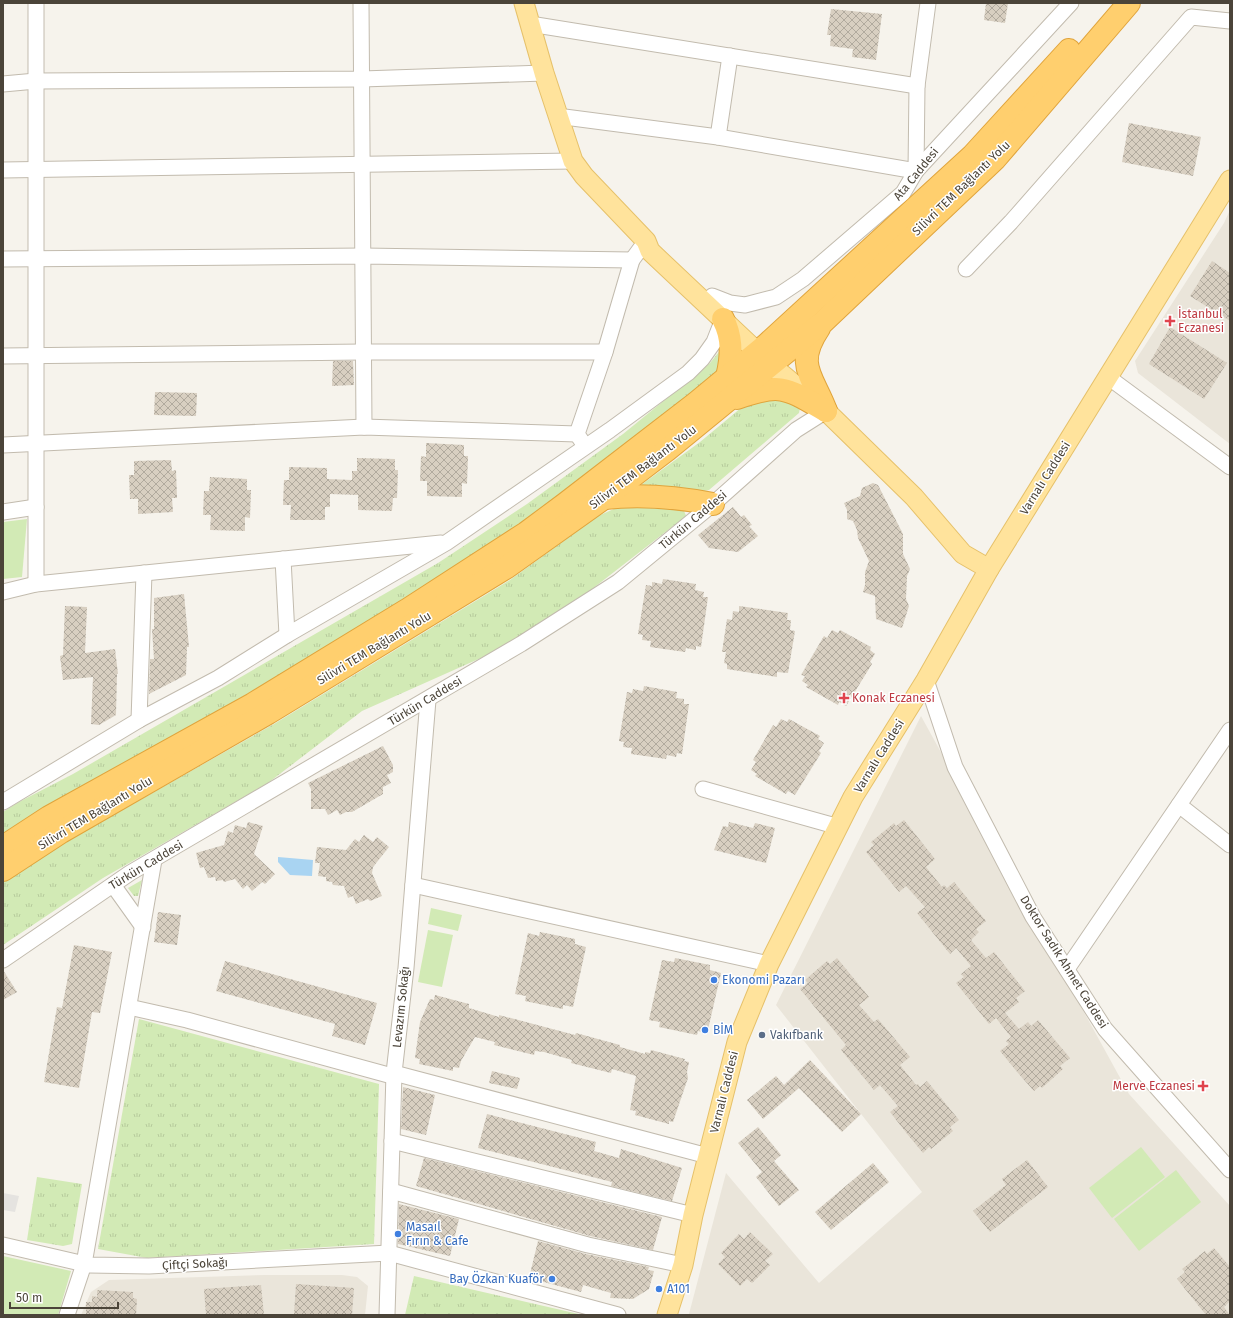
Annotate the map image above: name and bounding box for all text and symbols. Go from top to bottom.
street label: Silivri TEM Bağlantı Yolu [909,138,1013,238]
street label: Ata Caddesi [890,145,942,203]
place label: İstanbul Eczanesi [1178,306,1224,335]
marker: İstanbul Eczanesi [1165,316,1175,326]
street label: Silivri TEM Bağlantı Yolu [587,422,699,512]
street label: Varnalı Caddesi [1017,439,1073,517]
street label: Türkün Caddesi [656,488,730,552]
street label: Silivri TEM Bağlantı Yolu [315,608,433,688]
street label: Türkün Caddesi [386,673,464,729]
place label: Konak Eczanesi [852,691,935,705]
marker: Konak Eczanesi [839,693,849,703]
street label: Varnalı Caddesi [851,717,907,795]
street label: Silivri TEM Bağlantı Yolu [36,773,154,853]
street label: Türkün Caddesi [107,837,185,893]
street label: Doktor Sadık Ahmet Caddesi [1017,893,1111,1031]
street label: Levazım Sokağı [390,965,412,1049]
place label: Ekonomi Pazarı [722,973,805,987]
marker: Ekonomi Pazarı [709,975,719,985]
place label: BİM [713,1022,733,1037]
marker: BİM [700,1025,710,1035]
place label: Vakıfbank [770,1028,824,1042]
marker: Vakıfbank [757,1030,767,1040]
street label: Varnalı Caddesi [707,1050,741,1134]
place label: Merve Eczanesi [1113,1079,1195,1093]
marker: Merve Eczanesi [1198,1081,1208,1091]
place label: Masaıl Fırın & Cafe [406,1220,469,1248]
marker: Masaıl Fırın & Cafe [393,1229,403,1239]
street label: Çiftçi Sokağı [162,1255,228,1273]
place label: Bay Özkan Kuaför [449,1270,544,1286]
marker: Bay Özkan Kuaför [547,1274,557,1284]
place label: A101 [667,1282,690,1296]
scale bar [10,1284,118,1310]
marker: A101 [654,1284,664,1294]
text: 50 m [16,1291,42,1305]

